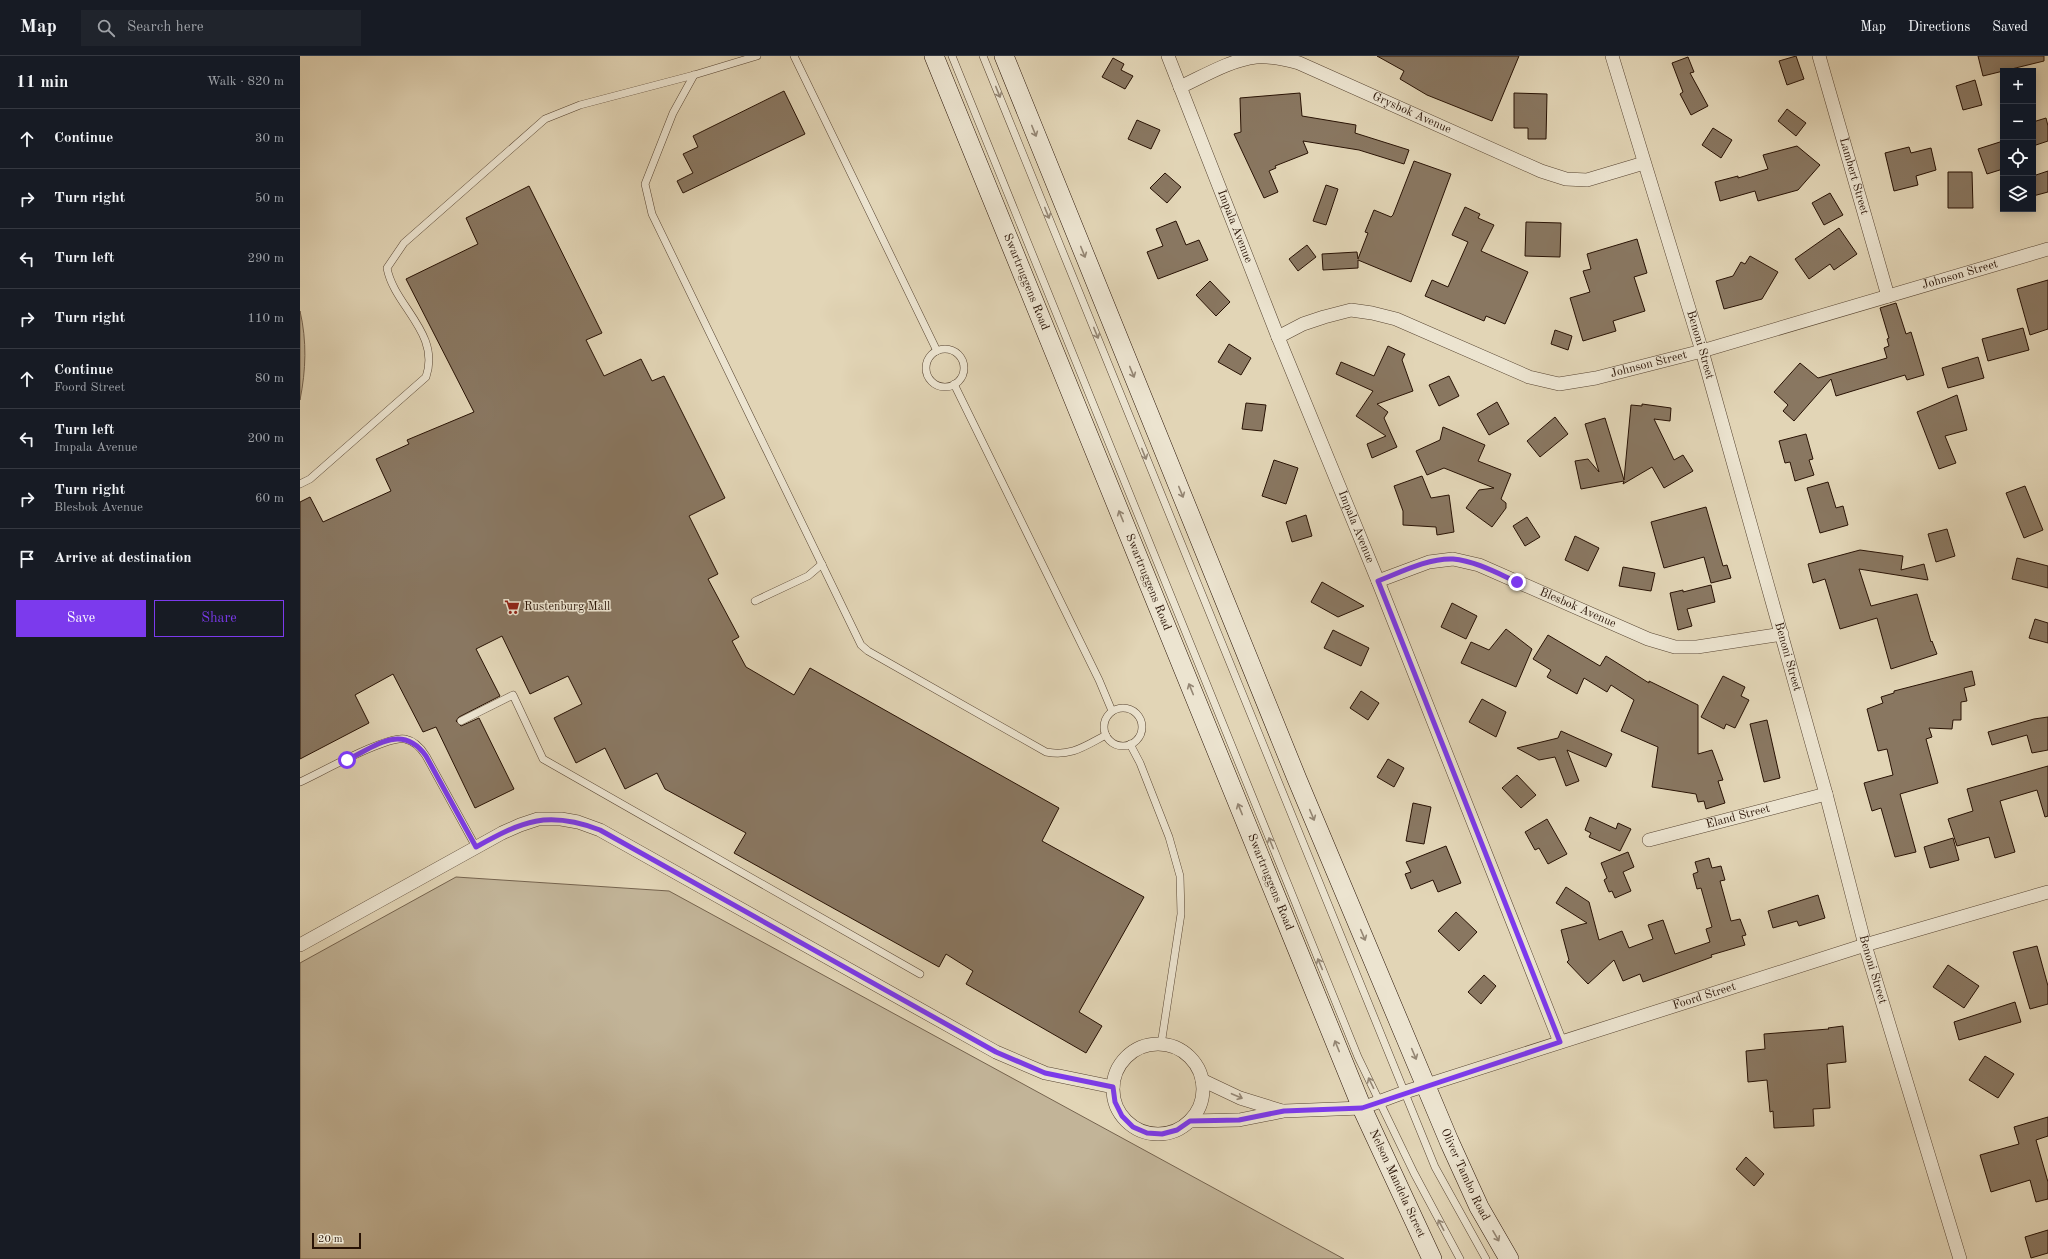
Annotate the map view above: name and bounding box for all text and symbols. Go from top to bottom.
search box [81,10,361,46]
icon: search [95,17,117,39]
text: Map [20,18,57,37]
text: Search here [127,20,204,35]
text: Map [1860,20,1886,34]
text: Directions [1908,20,1970,34]
text: Saved [1992,20,2028,34]
map controls [2000,68,2036,212]
button: + [2000,68,2036,104]
text: 11 min [16,74,69,91]
text: Walk · 820 m [207,75,284,88]
one-way arrow [994,86,1002,98]
street label: Grysbok Avenue [1370,90,1453,136]
button: − [2000,104,2036,140]
one-way arrow [1031,125,1039,137]
icon: ahead [16,128,38,150]
text: Continue [54,131,113,146]
text: 30 m [255,132,284,145]
street label: Lambert Street [1837,136,1870,216]
button: locate [2000,140,2036,176]
button: layers [2000,176,2036,212]
icon: right [16,188,38,210]
street label: Impala Avenue [1215,188,1255,265]
text: Turn right [54,191,125,206]
text: 50 m [255,192,284,205]
one-way arrow [1043,206,1051,218]
street label: Swartruggens Road [1001,232,1051,332]
one-way arrow [1080,245,1087,257]
icon: left [16,248,38,270]
text: Turn left [54,251,114,266]
text: 290 m [247,252,284,265]
street label: Johnson Street [1921,258,1999,292]
icon: right [16,308,38,330]
street label: Benoni Street [1684,309,1716,381]
text: Turn right [54,311,125,326]
text: 110 m [247,312,284,325]
one-way arrow [1092,327,1100,339]
street label: Johnson Street [1609,349,1688,380]
text: Continue [54,363,113,378]
one-way arrow [1129,365,1136,377]
icon: ahead [16,368,38,390]
text: 80 m [255,372,284,385]
text: Foord Street [54,381,125,394]
text: Turn left [54,423,114,438]
icon: left [16,428,38,450]
text: 200 m [247,432,284,445]
text: Impala Avenue [54,441,137,454]
one-way arrow [1141,447,1149,459]
text: Turn right [54,483,125,498]
one-way arrow [1177,486,1185,498]
icon: right [16,488,38,510]
street label: Impala Avenue [1336,489,1376,565]
text: 60 m [255,492,284,505]
text: Blesbok Avenue [54,501,143,514]
one-way arrow [1117,511,1125,523]
street label: Swartruggens Road [1123,532,1173,632]
icon: arrive [16,548,38,570]
text: Arrive at destination [54,551,192,566]
route end [1508,573,1526,591]
street label: Blesbok Avenue [1538,586,1618,630]
supermarket icon: Rustenburg Mall [503,598,521,616]
button: Save [16,600,146,637]
button: Share [154,600,284,637]
place label: Rustenburg Mall [524,601,610,613]
street label: Benoni Street [1772,621,1803,693]
one-way arrow [1187,683,1195,695]
route start [338,751,356,769]
street label: Eland Street [1705,803,1771,831]
one-way arrow [1236,804,1244,816]
one-way arrow [1309,809,1317,821]
street label: Swartruggens Road [1245,832,1295,932]
one-way arrow [1266,838,1274,850]
one-way arrow [1360,928,1368,940]
street label: Benoni Street [1857,934,1888,1005]
one-way arrow [1315,958,1323,970]
street label: Foord Street [1671,981,1737,1012]
one-way arrow [1332,1041,1340,1053]
one-way arrow [1411,1048,1418,1060]
one-way arrow [1367,1077,1374,1089]
one-way arrow [1231,1093,1243,1100]
street label: Oliver Tambo Road [1439,1127,1492,1223]
street label: Nelson Mandela Street [1367,1128,1427,1239]
one-way arrow [1437,1219,1445,1231]
one-way arrow [1493,1230,1500,1242]
scale bar [312,1231,361,1250]
text: 20 m [318,1234,343,1245]

